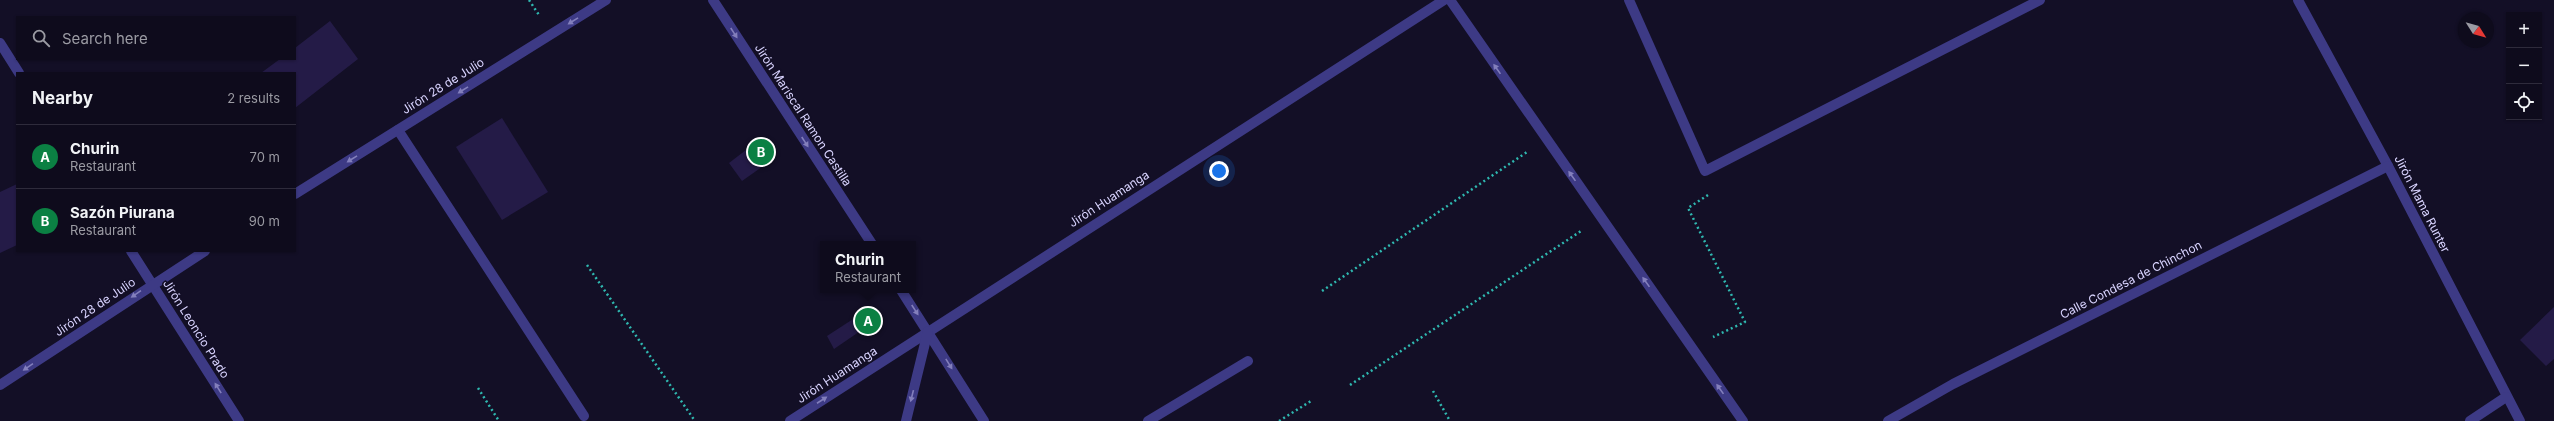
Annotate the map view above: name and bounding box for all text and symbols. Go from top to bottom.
north arrow [2458,12,2494,48]
map controls [2506,12,2542,120]
button: + [2506,12,2542,48]
search box [16,16,296,60]
one-way arrow [567,17,579,24]
icon: search [30,27,52,49]
one-way arrow [730,28,738,38]
text: Search here [62,29,148,48]
street label: Jirón Mariscal Ramon Castilla [752,41,855,189]
button: − [2506,48,2542,84]
street label: Jirón 28 de Julio [399,54,487,117]
one-way arrow [1493,64,1501,74]
button: locate [2506,84,2542,120]
one-way arrow [457,86,468,93]
text: Nearby [32,88,93,108]
text: 2 results [227,90,280,106]
pin: B [748,137,774,167]
one-way arrow [801,137,809,147]
text: Churin [70,139,119,158]
text: A [40,149,50,165]
text: 70 m [250,149,280,165]
street label: Jirón Mama Runter [2391,153,2454,255]
one-way arrow [346,155,358,162]
text: Restaurant [70,158,136,174]
your location [1209,161,1229,181]
street label: Jirón Huamanga [1066,167,1152,230]
one-way arrow [1568,170,1576,181]
text: Sazón Piurana [70,203,175,222]
text: B [41,213,49,229]
text: 90 m [249,213,280,229]
text: Restaurant [70,222,136,238]
street label: Calle Condesa de Chinchon [2057,237,2204,322]
popup [820,241,916,293]
text: Churin [835,250,884,269]
text: Restaurant [835,269,901,285]
street label: Jirón 28 de Julio [51,274,138,339]
street label: Jirón Leoncio Prado [160,277,233,381]
one-way arrow [1642,277,1650,288]
one-way arrow [130,291,142,298]
one-way arrow [911,305,919,316]
pin: A [855,306,881,336]
street label: Jirón Huamanga [794,343,880,406]
one-way arrow [945,358,952,370]
one-way arrow [23,363,33,371]
one-way arrow [214,383,222,393]
one-way arrow [1716,384,1724,394]
one-way arrow [909,390,915,402]
one-way arrow [817,396,827,404]

